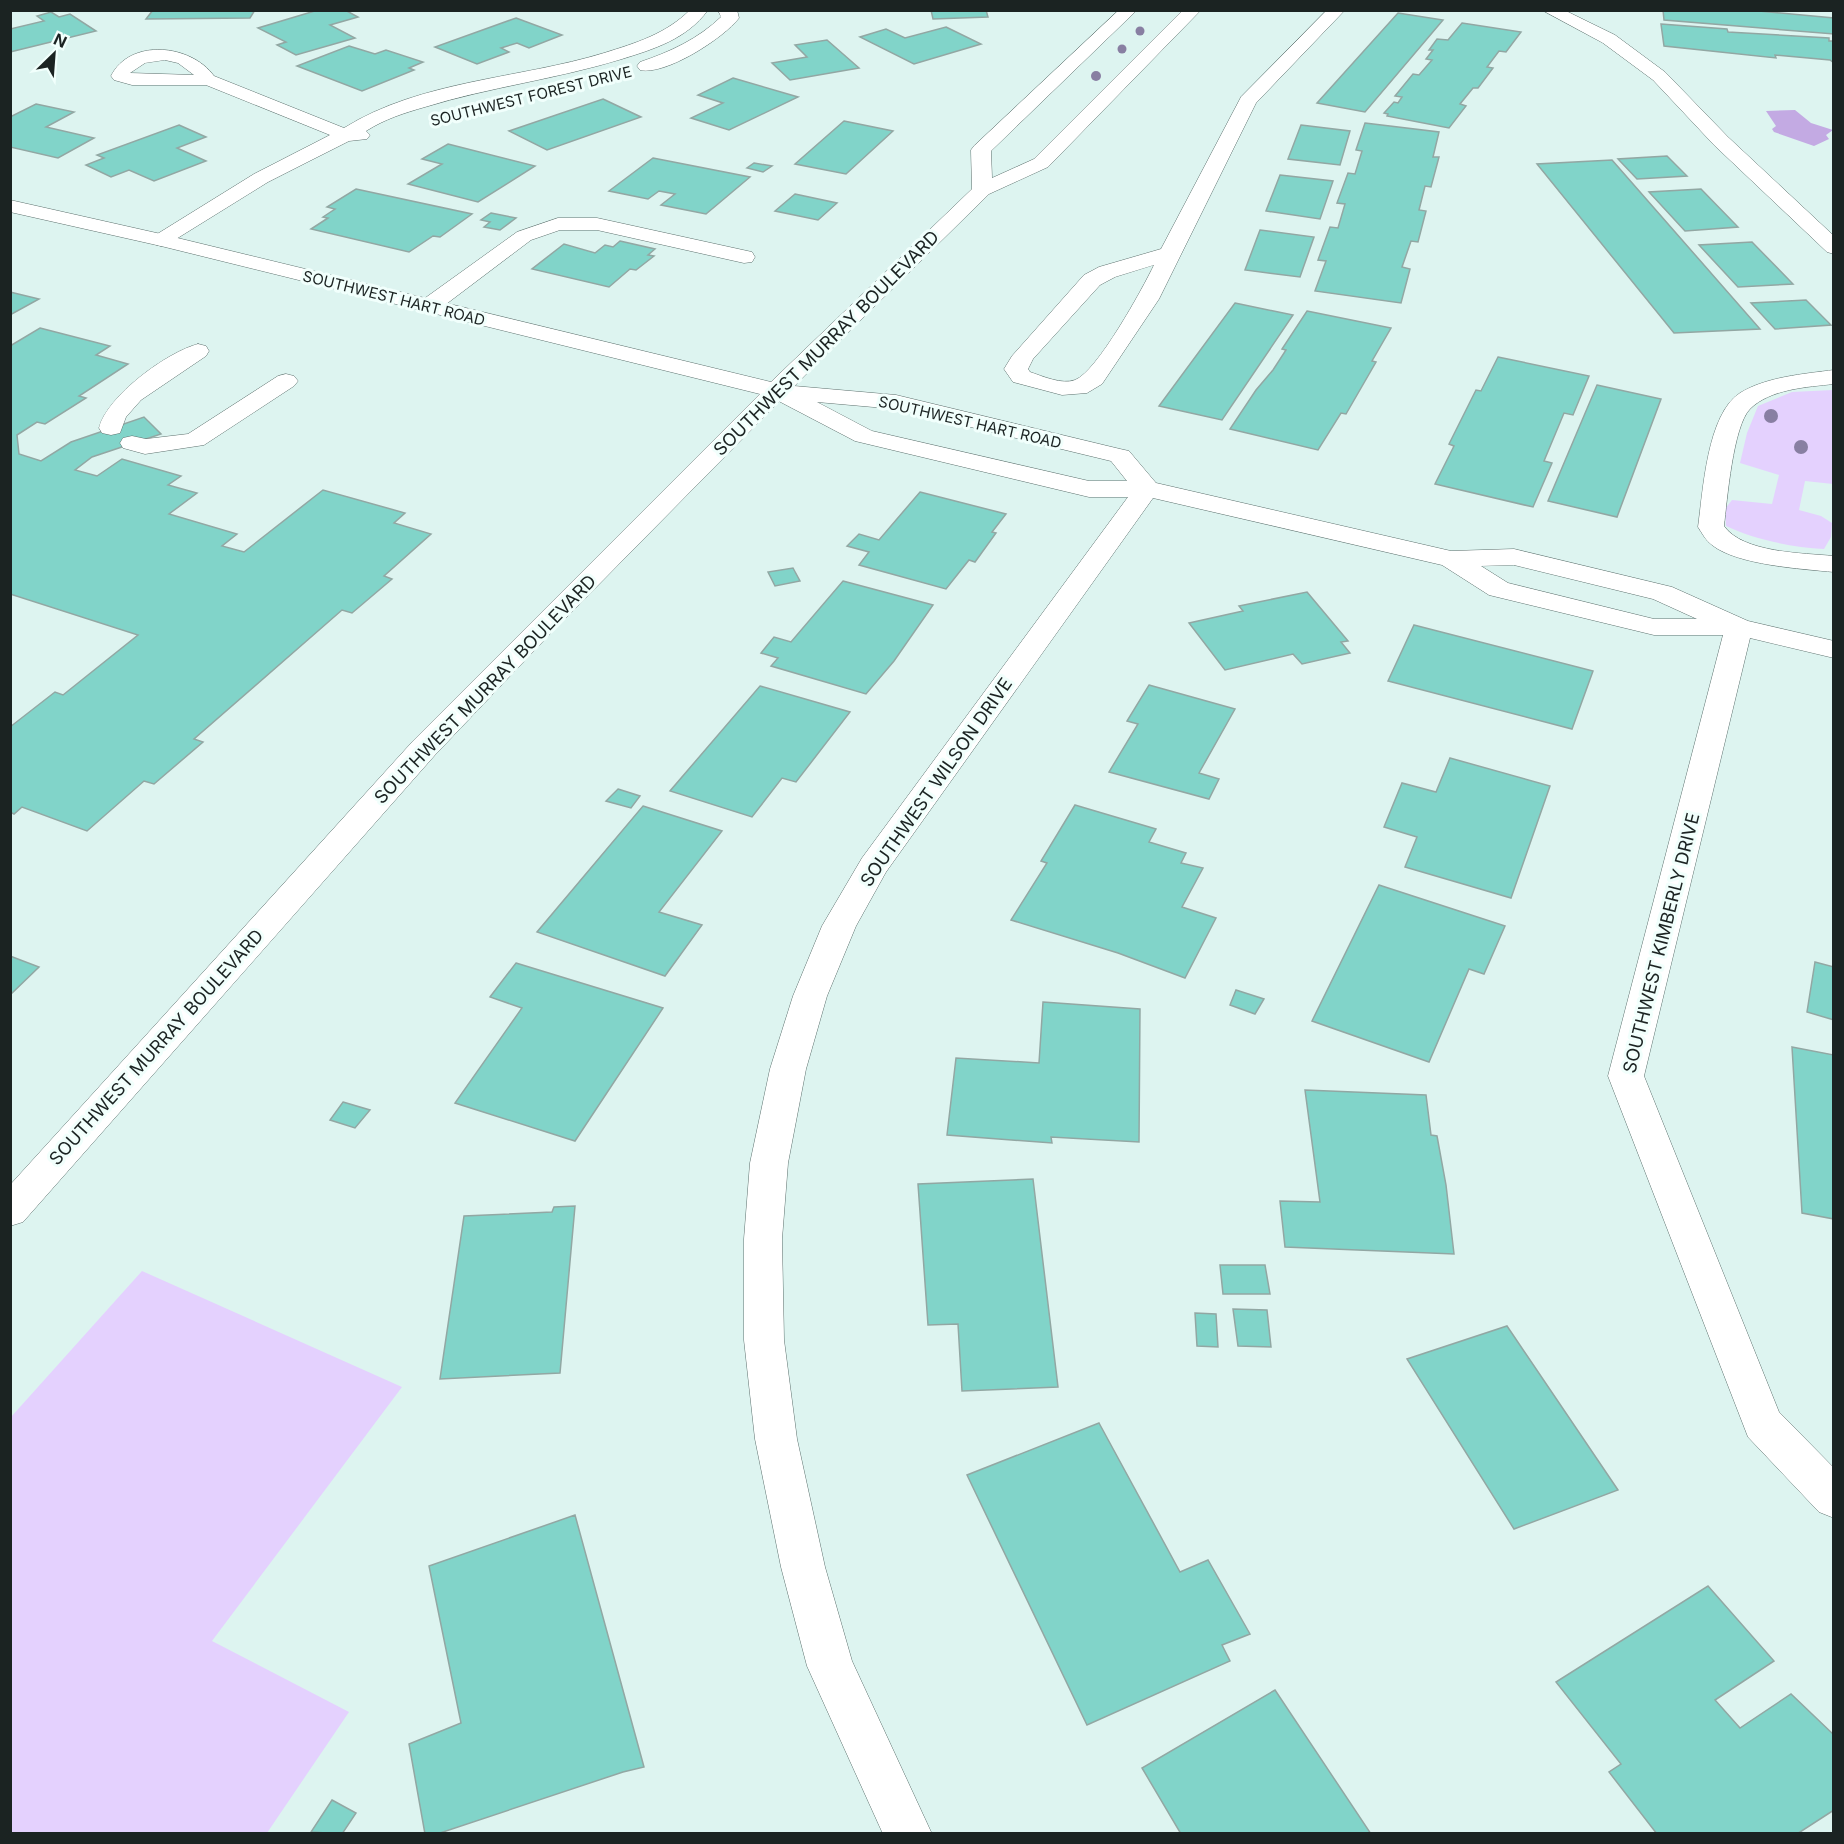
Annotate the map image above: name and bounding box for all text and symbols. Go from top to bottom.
north arrow [24,24,84,84]
text: N [51,29,70,52]
street label: SOUTHWEST FOREST DRIVE [428,62,634,130]
street label: SOUTHWEST MURRAY BOULEVARD [709,226,943,460]
street label: SOUTHWEST HART ROAD [301,266,487,330]
street label: SOUTHWEST HART ROAD [877,392,1063,452]
street label: SOUTHWEST MURRAY BOULEVARD [370,570,600,808]
street label: SOUTHWEST WILSON DRIVE [856,674,1016,890]
street label: SOUTHWEST KIMBERLY DRIVE [1618,811,1704,1075]
street label: SOUTHWEST MURRAY BOULEVARD [45,925,267,1169]

